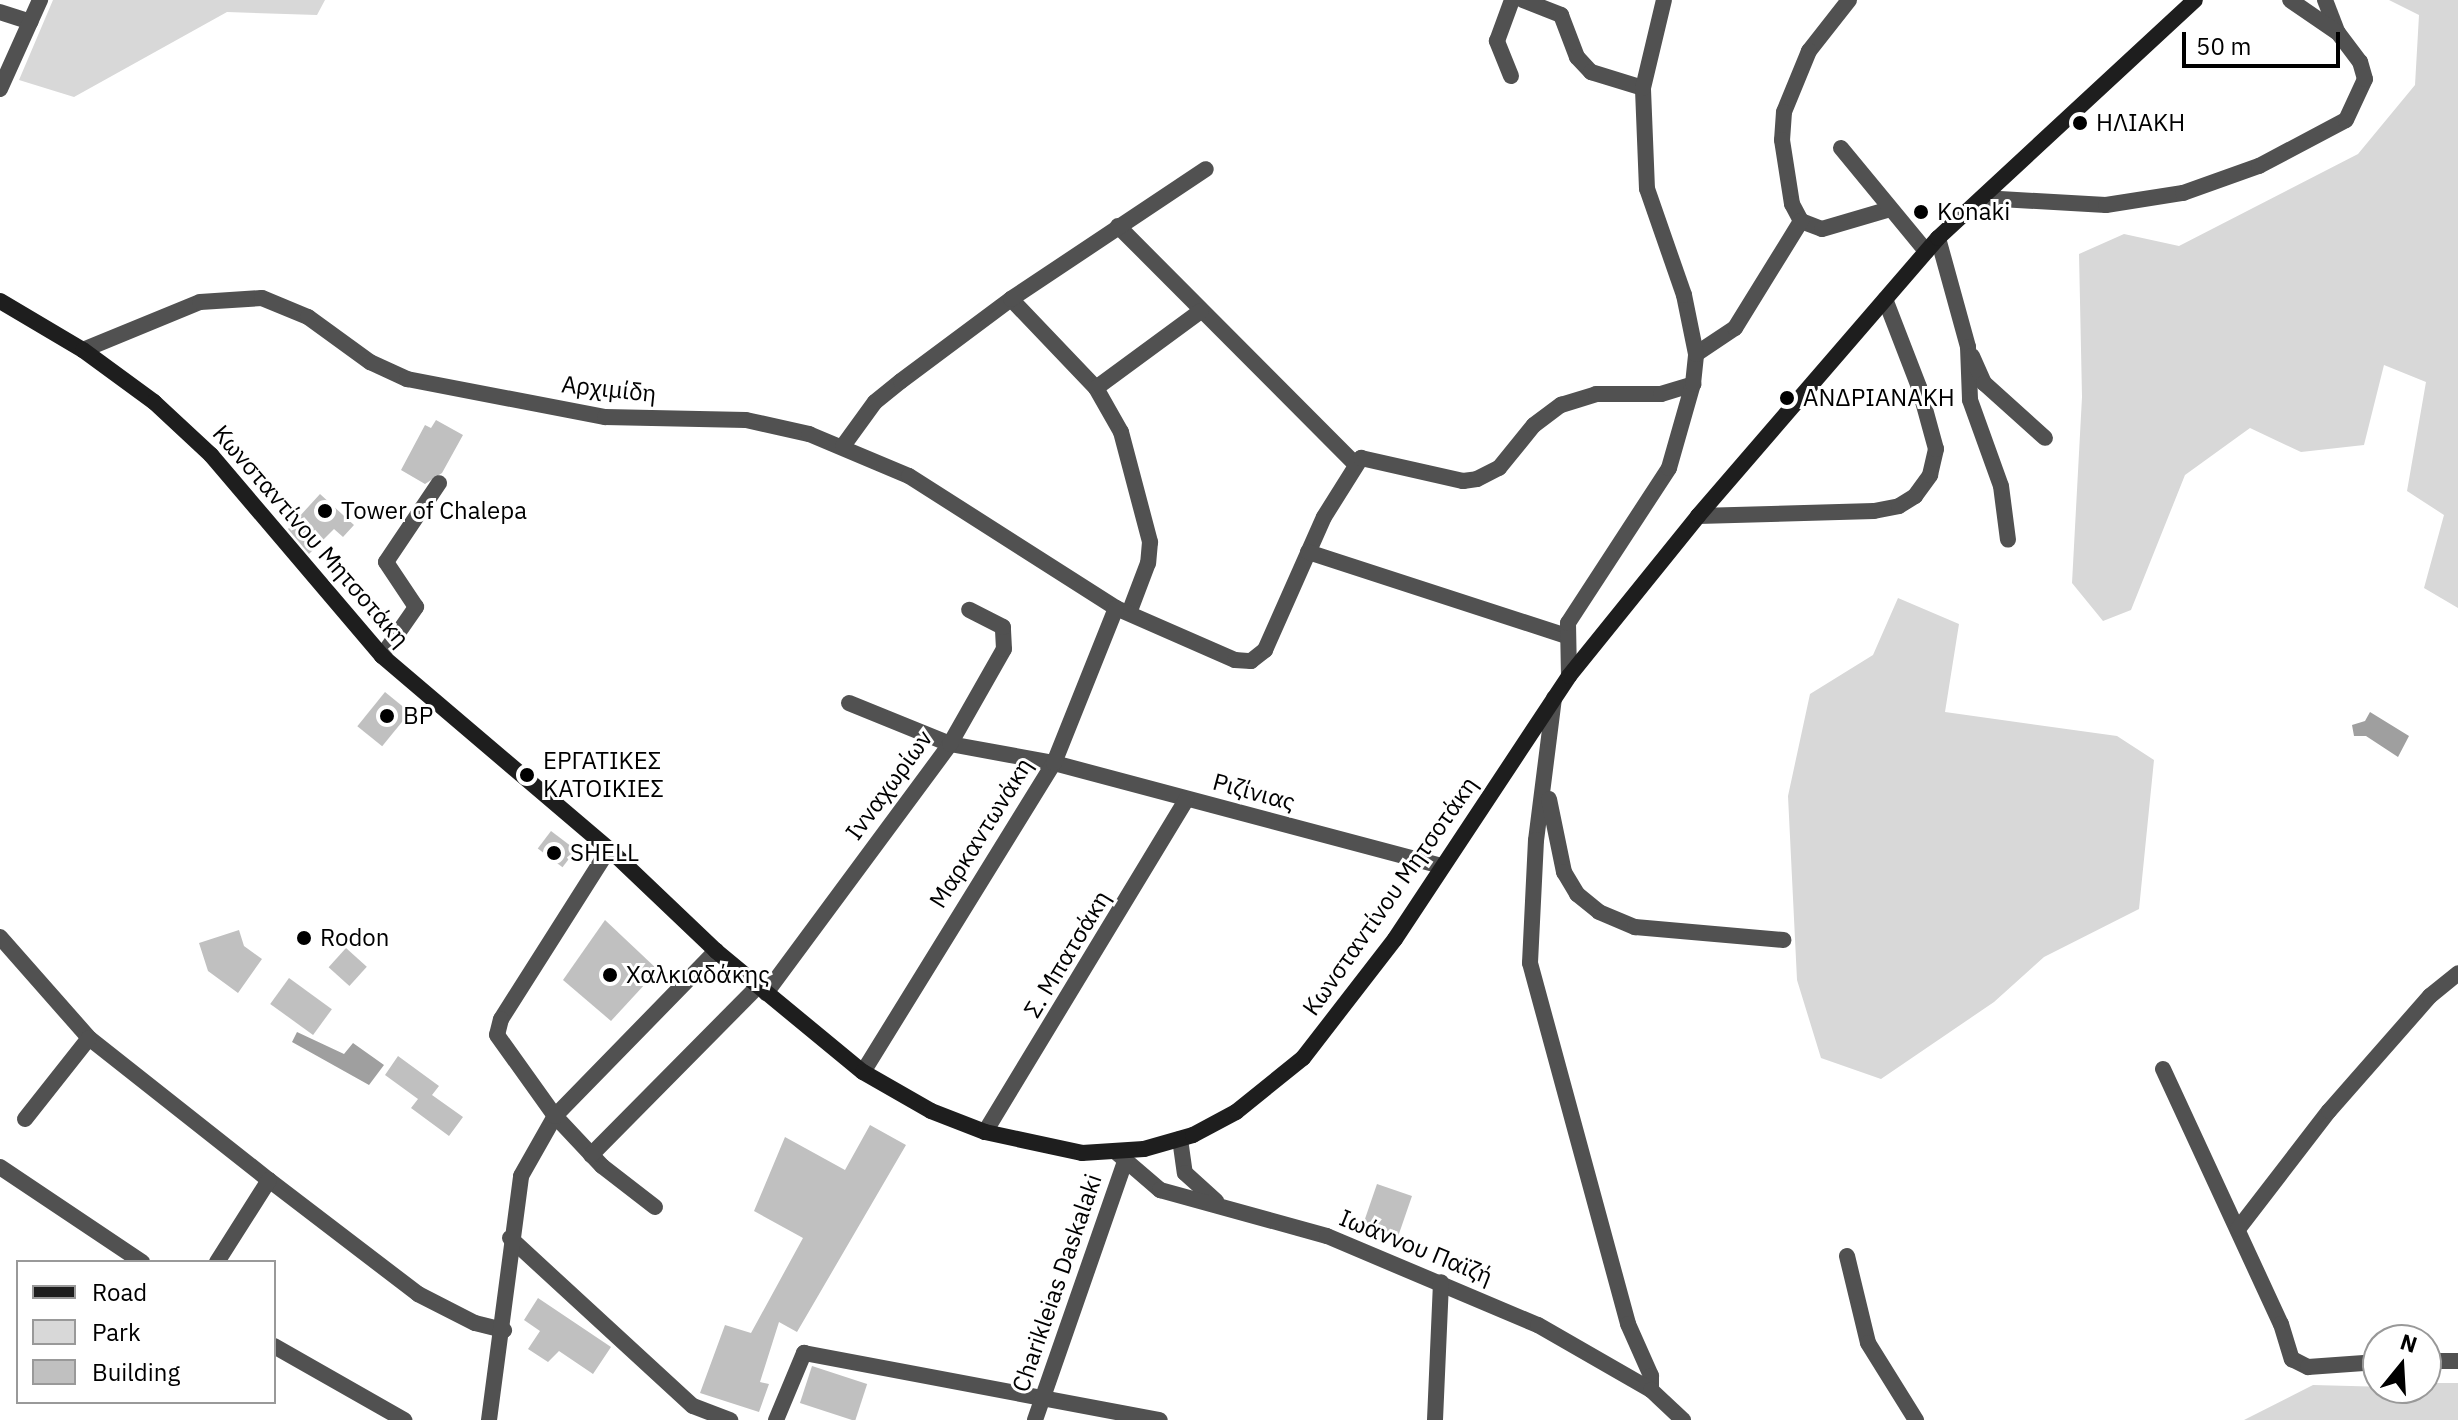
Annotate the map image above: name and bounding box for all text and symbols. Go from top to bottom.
scale bar [2186,16,2344,66]
text: 50 m [2196,30,2251,62]
place label: ΗΛΙΑΚΗ [2096,109,2185,137]
marker: ΗΛΙΑΚΗ [2071,114,2089,132]
place label: Konaki [1937,198,2010,226]
marker: Konaki [1912,203,1930,221]
street label: Αρχιμίδη [560,370,658,408]
place label: ΑΝΔΡΙΑΝΑΚΗ [1803,384,1955,412]
marker: ΑΝΔΡΙΑΝΑΚΗ [1778,389,1796,407]
street label: Κωνσταντίνου Μητσοτάκη [207,419,415,653]
place label: Tower of Chalepa [341,497,527,525]
marker: Tower of Chalepa [316,502,334,520]
place label: BP [403,702,433,730]
marker: BP [378,707,396,725]
street label: Ινναχωρίων [840,724,938,846]
place label: ΕΡΓΑΤΙΚΕΣ ΚΑΤΟΙΚΙΕΣ [543,747,664,803]
street label: Μαρκαντωνάκη [923,753,1039,913]
marker: ΕΡΓΑΤΙΚΕΣ ΚΑΤΟΙΚΙΕΣ [518,766,536,784]
street label: Ριζίνιας [1210,767,1298,817]
street label: Κωνσταντίνου Μητσοτάκη [1297,771,1483,1021]
place label: SHELL [570,839,639,867]
marker: SHELL [545,844,563,862]
street label: Σ. Μπατσάκη [1018,885,1116,1023]
place label: Rodon [320,924,389,952]
marker: Rodon [295,929,313,947]
place label: Χαλκιαδάκης [626,961,770,989]
marker: Χαλκιαδάκης [601,966,619,984]
street label: Charikleias Daskalaki [1006,1170,1108,1396]
street label: Ιωάννου Παϊζή [1335,1203,1497,1291]
legend [16,1260,276,1404]
text: Road [92,1276,147,1308]
text: Park [92,1316,141,1348]
north arrow [2362,1324,2442,1404]
text: N [2397,1326,2421,1359]
text: Building [92,1356,180,1388]

